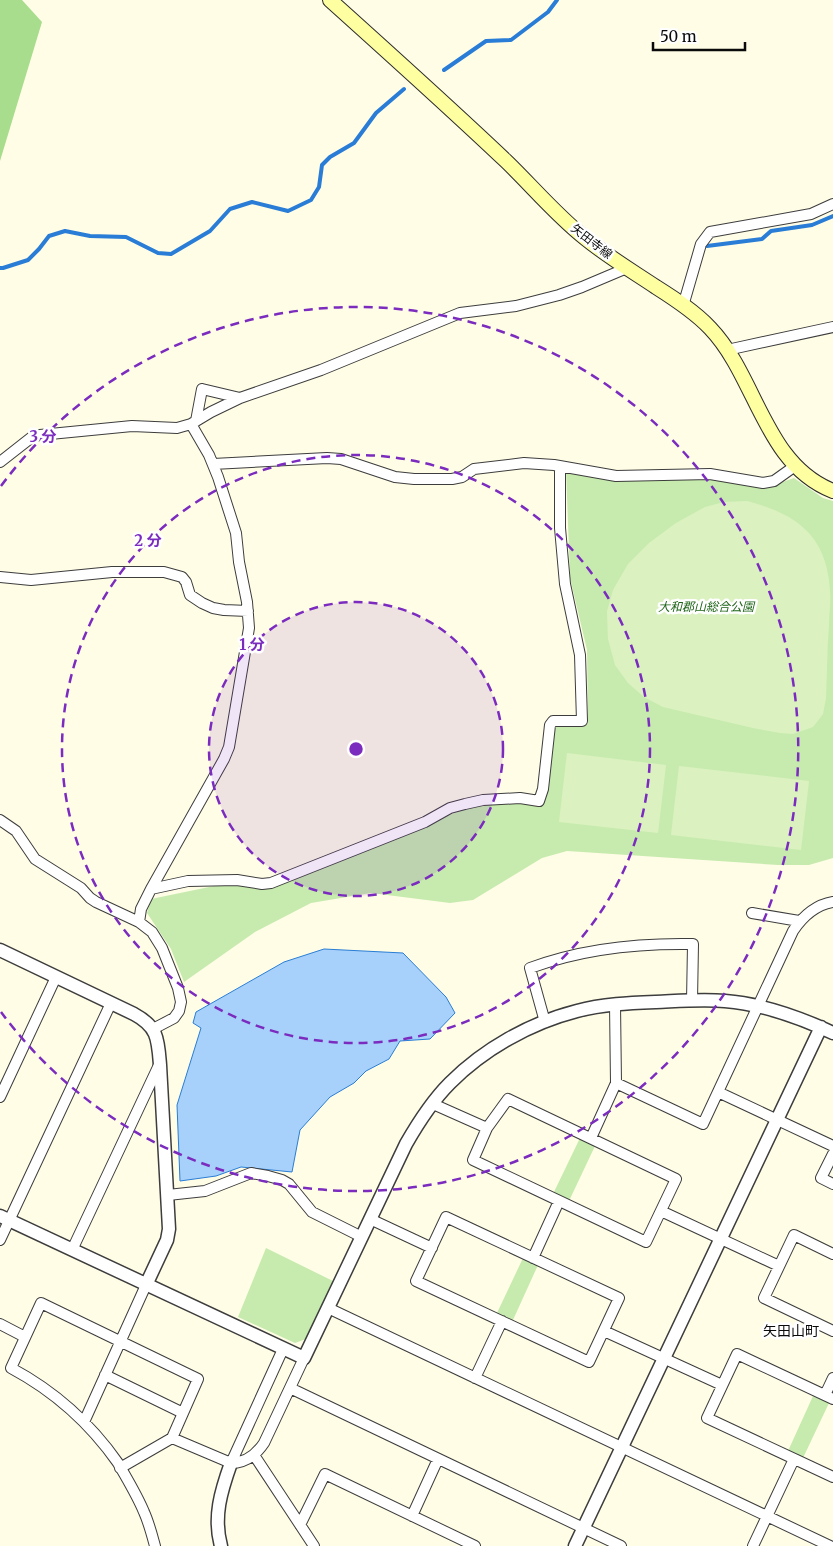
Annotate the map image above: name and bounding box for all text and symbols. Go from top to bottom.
scale bar [653,20,746,52]
text: 50 m [660,27,697,46]
street label: 矢田寺線 [568,220,616,262]
text: 3 分 [29,427,57,446]
text: 2 分 [134,531,162,550]
park label: 大和郡山総合公園 [658,599,756,614]
text: 1 分 [239,635,265,654]
centre of rings [347,740,365,758]
district label: 矢田山町 [763,1322,819,1340]

